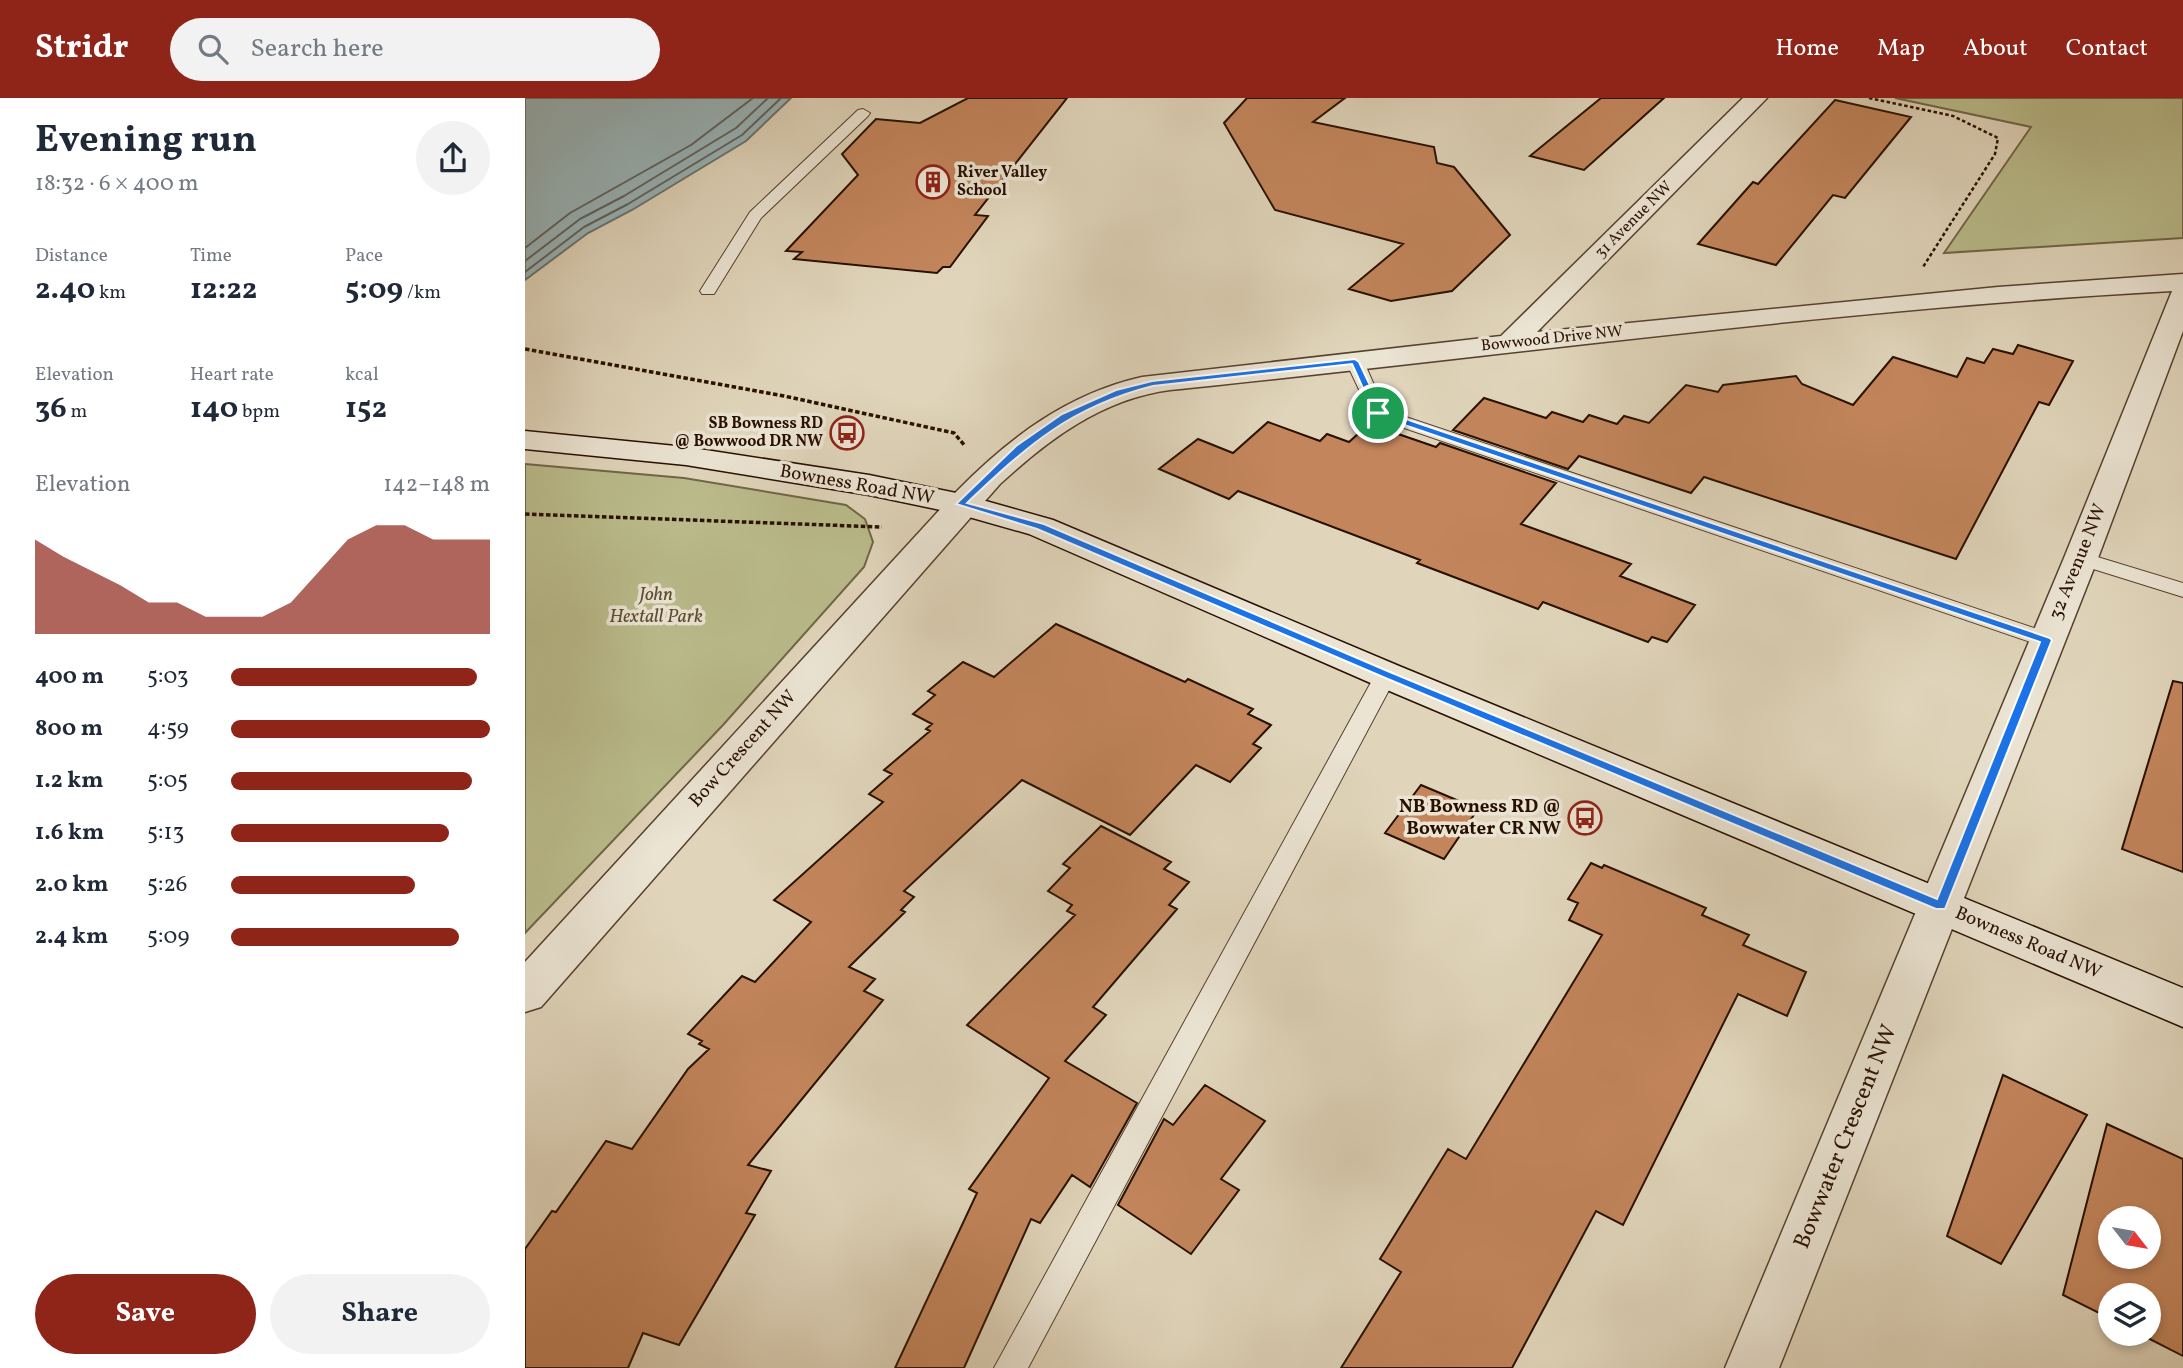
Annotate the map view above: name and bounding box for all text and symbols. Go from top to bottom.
search box [170,18,660,81]
text: Stridr [35,26,128,72]
icon: search [194,30,232,68]
text: Search here [250,31,384,67]
text: Home [1775,32,1839,66]
text: Map [1877,32,1925,66]
text: About [1963,32,2028,66]
text: Contact [2066,32,2148,66]
text: Evening run [35,115,257,168]
button: share [416,121,490,195]
place label: River Valley School [957,162,1047,202]
building icon: River Valley School [914,163,952,201]
text: 18:32 · 6 × 400 m [35,168,199,200]
street label: 31 Avenue NW [1590,176,1678,264]
text: Distance [35,243,108,269]
text: Time [190,243,232,269]
text: Pace [345,243,383,269]
text: 2.40 [35,269,95,311]
text: 12:22 [190,269,257,311]
text: 5:09 [345,269,403,311]
text: km [95,280,126,306]
text: /km [403,280,441,306]
street label: Bowwood Drive NW [1480,321,1624,357]
text: Elevation [35,362,114,388]
text: Heart rate [190,362,274,388]
text: kcal [345,362,379,388]
pin [1348,383,1408,443]
text: 36 [35,388,67,430]
text: 140 [190,388,238,430]
text: 152 [345,388,387,430]
icon: arrive [1359,394,1397,432]
text: m [67,399,87,425]
text: bpm [238,399,280,425]
place label: SB Bowness RD @ Bowwood DR NW [674,413,823,453]
bus stop icon: SB Bowness RD @ Bowwood DR NW [828,414,866,452]
street label: Bowness Road NW [778,459,936,511]
text: Elevation [35,469,131,501]
text: 142–148 m [383,469,490,501]
street label: 32 Avenue NW [2043,500,2113,624]
park label: John Hextall Park [609,582,703,630]
text: 400 m [35,661,104,693]
text: 5:03 [147,661,189,693]
street label: Bow Crescent NW [683,685,803,813]
text: 800 m [35,713,103,745]
text: 4:59 [147,713,189,745]
text: 1.2 km [35,765,104,797]
text: 5:05 [147,765,188,797]
place label: NB Bowness RD @ Bowwater CR NW [1399,794,1561,842]
bus stop icon: NB Bowness RD @ Bowwater CR NW [1566,799,1604,837]
text: 1.6 km [35,817,104,849]
text: 5:13 [147,817,184,849]
text: 2.0 km [35,869,108,901]
text: 5:26 [147,869,187,901]
street label: Bowness Road NW [1951,900,2105,986]
text: 2.4 km [35,921,108,953]
text: 5:09 [147,921,189,953]
street label: Bowwater Crescent NW [1786,1020,1906,1254]
north arrow [2098,1206,2161,1269]
map controls [2098,1206,2161,1346]
button: Save [35,1274,256,1354]
button: Share [270,1274,490,1354]
button: layers [2098,1283,2161,1346]

